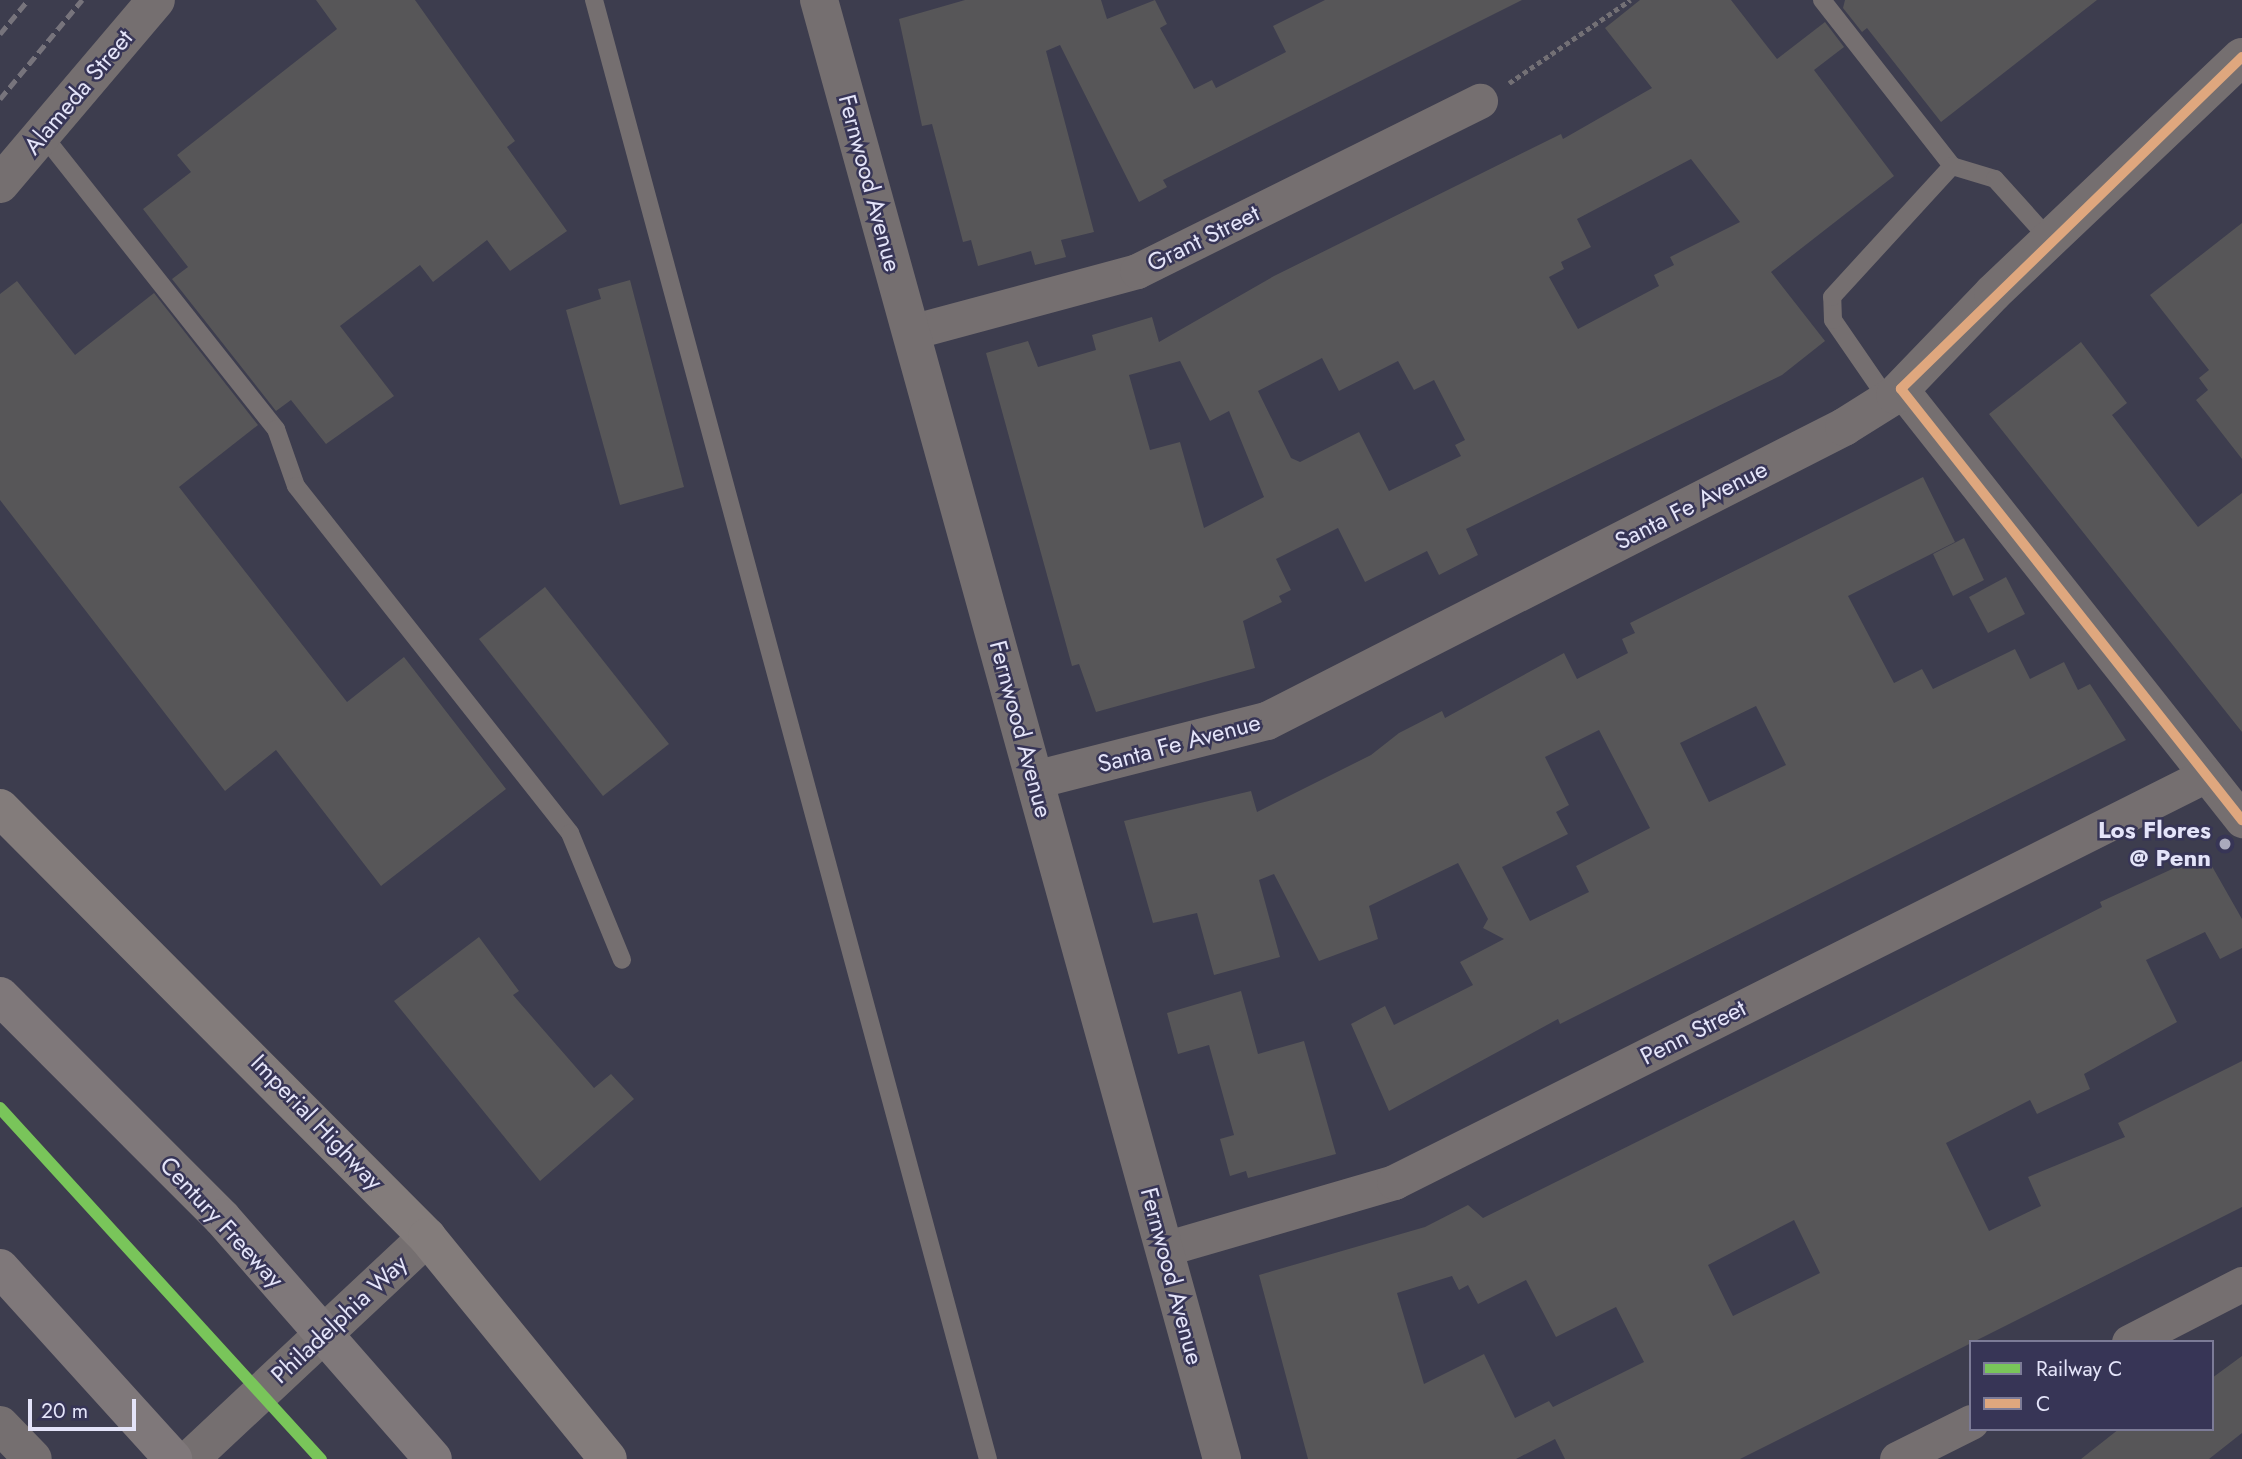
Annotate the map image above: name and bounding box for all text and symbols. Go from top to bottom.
street label: Alameda Street [18,24,138,160]
street label: Fernwood Avenue [833,91,907,275]
street label: Grant Street [1142,198,1264,278]
street label: Santa Fe Avenue [1610,454,1772,556]
street label: Fernwood Avenue [984,637,1058,821]
street label: Santa Fe Avenue [1094,707,1264,779]
place label: Los Flores @ Penn [2098,816,2211,872]
marker: Los Flores @ Penn [2217,836,2233,852]
street label: Penn Street [1635,993,1751,1071]
street label: Imperial Highway [245,1048,389,1196]
street label: Century Freeway [154,1151,290,1293]
street label: Fernwood Avenue [1135,1184,1209,1368]
street label: Philadelphia Way [265,1249,413,1389]
legend [1969,1340,2214,1431]
text: Railway C [2036,1354,2122,1384]
scale bar [32,1386,140,1430]
text: C [2036,1389,2050,1419]
text: 20 m [41,1396,88,1426]

